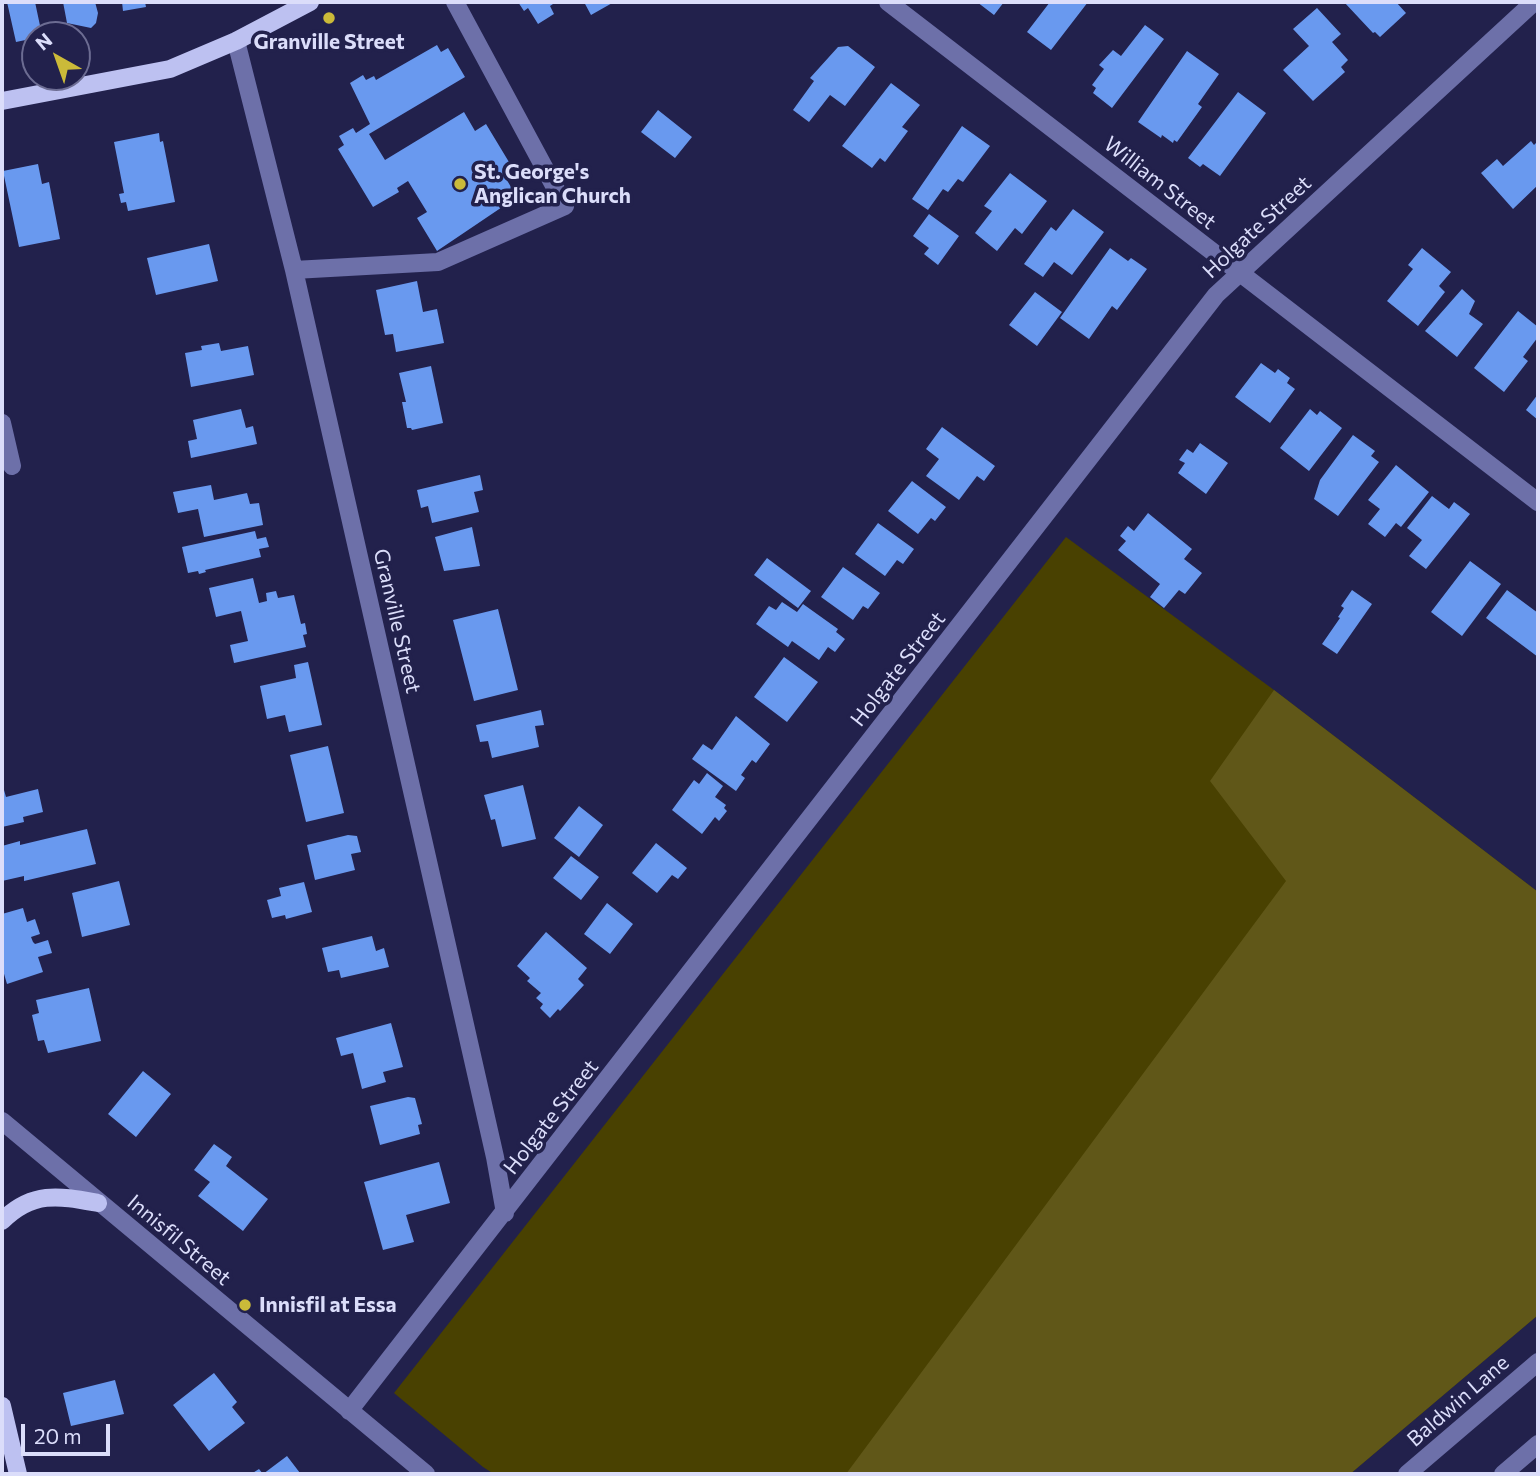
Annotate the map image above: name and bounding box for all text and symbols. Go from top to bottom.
marker: Granville Street [321,10,337,26]
north arrow [21,21,91,91]
text: N [31,28,56,54]
place label: Granville Street [253,29,405,55]
street label: William Street [1099,131,1221,235]
place label: St. George's Anglican Church [474,159,631,209]
street label: Holgate Street [1198,170,1316,284]
marker: St. George's Anglican Church [452,176,468,192]
street label: Granville Street [368,546,426,696]
street label: Holgate Street [845,607,951,731]
street label: Holgate Street [498,1055,604,1179]
street label: Innisfil Street [122,1189,236,1291]
place label: Innisfil at Essa [259,1292,397,1318]
marker: Innisfil at Essa [237,1297,253,1313]
street label: Baldwin Lane [1402,1350,1514,1452]
scale bar [24,1410,114,1454]
text: 20 m [34,1423,82,1448]

